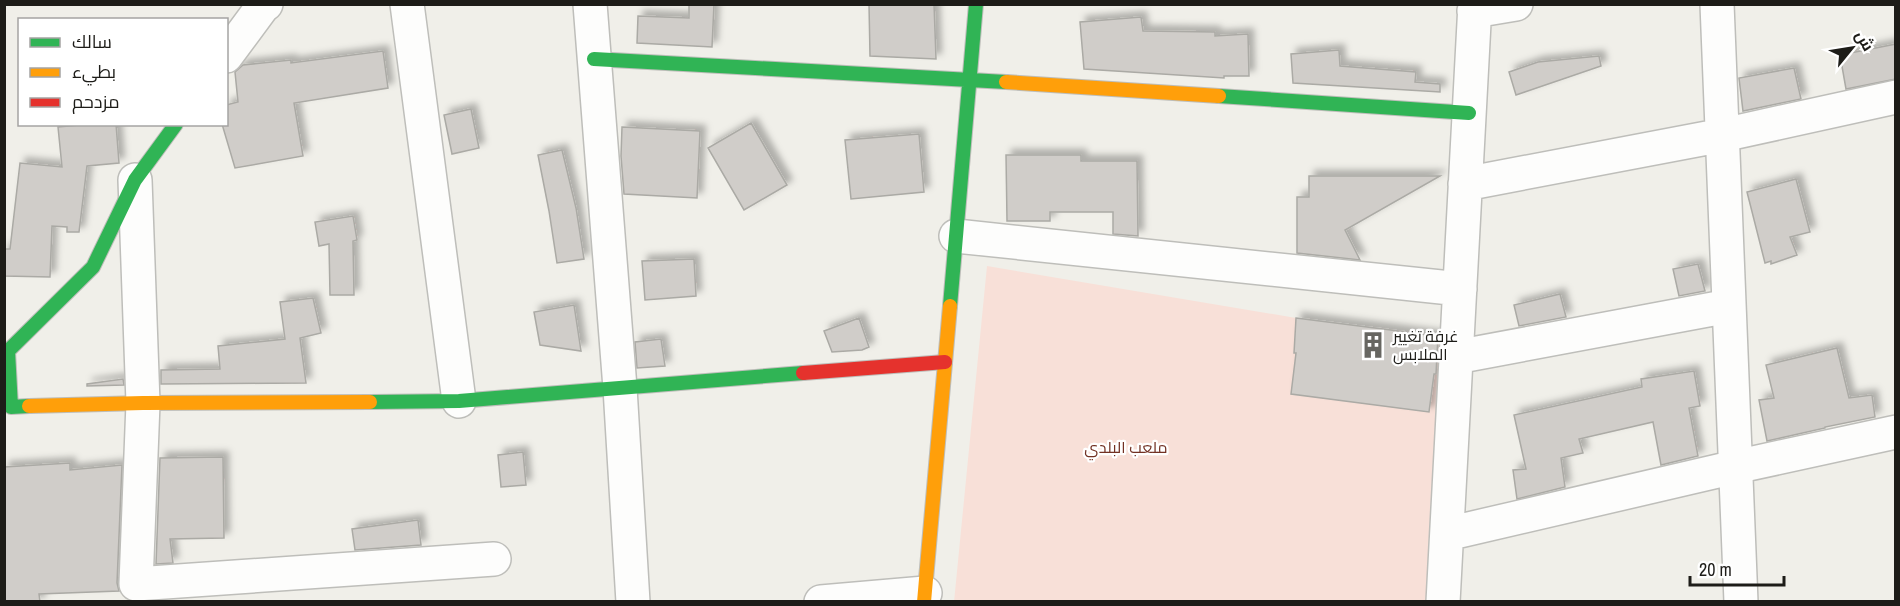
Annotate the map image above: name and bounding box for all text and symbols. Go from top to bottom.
legend [18,18,228,126]
north arrow [1822,18,1882,78]
text: ش [1850,26,1880,55]
text: سالك [72,29,112,54]
text: بطيء [72,59,116,86]
text: مزدحم [72,89,120,114]
place label: غرفة تغيير الملابس [1392,325,1459,365]
building icon: غرفة تغيير الملابس [1358,330,1388,360]
park label: ملعب البلدي [1084,436,1168,461]
scale bar [1690,549,1784,587]
text: 20 m [1699,557,1732,582]

